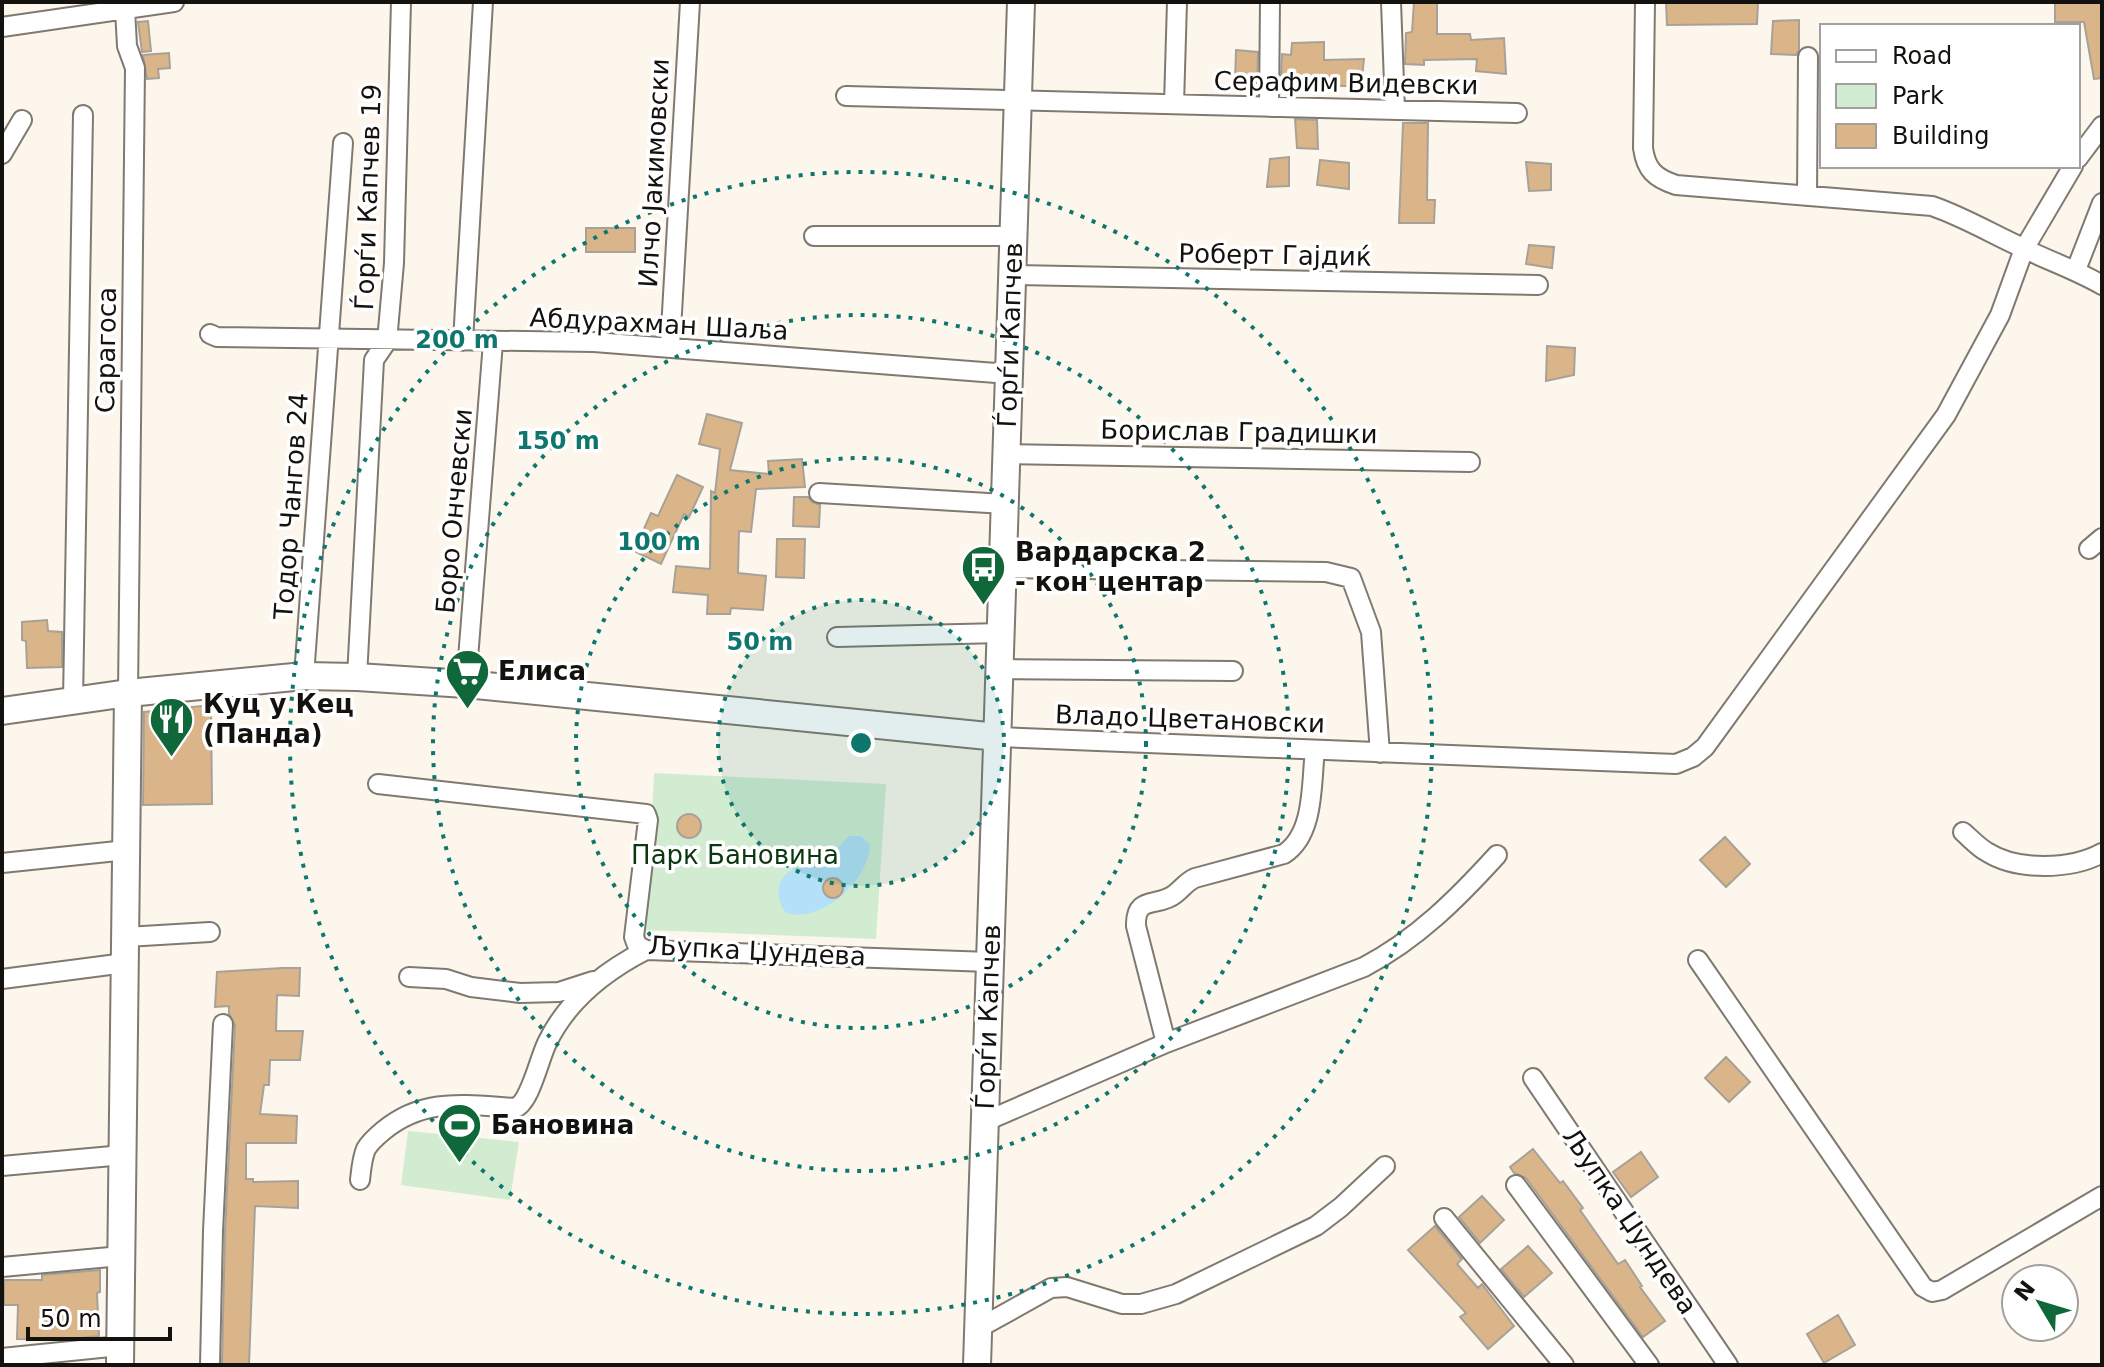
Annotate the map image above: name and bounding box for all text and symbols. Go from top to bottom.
legend [1820,24,2080,168]
text: Road [1892,42,1952,70]
street label: Илчо Јакимовски [633,58,675,288]
street label: Серафим Видевски [1213,66,1479,100]
text: Park [1892,82,1944,110]
street label: Ѓорѓи Капчев 19 [348,83,387,311]
text: Building [1892,122,1989,150]
street label: Роберт Гајдиќ [1178,238,1372,272]
street label: Ѓорѓи Капчев [991,242,1028,428]
street label: Сарагоса [90,287,122,413]
street label: Абдурахман Шаља [529,302,789,346]
text: 200 m [415,326,499,354]
street label: Тодор Чангов 24 [268,392,314,621]
street label: Боро Ончевски [430,407,478,615]
street label: Борислав Градишки [1100,415,1378,449]
text: 150 m [516,427,600,455]
text: 100 m [617,528,701,556]
place label: Вардарска 2 - кон центар [1015,537,1206,597]
bus stop icon: Вардарска 2 - кон центар [960,543,1008,606]
text: 50 m [727,628,793,656]
supermarket icon: Елиса [443,647,491,710]
place label: Елиса [498,656,586,686]
place label: Куц у Кец (Панда) [203,689,354,749]
restaurant icon: Куц у Кец (Панда) [148,695,196,758]
street label: Владо Цветановски [1054,699,1326,739]
centre of rings [847,729,875,757]
park label: Парк Бановина [631,840,839,870]
street label: Ѓорѓи Капчев [969,924,1006,1110]
street label: Љупка Џундева [647,930,867,972]
sports icon: Бановина [436,1101,484,1164]
place label: Бановина [491,1110,634,1140]
street label: Љупка Џундева [1557,1122,1703,1320]
north arrow [2000,1263,2080,1343]
text: N [2009,1276,2040,1306]
scale bar [28,1291,170,1341]
text: 50 m [40,1305,102,1333]

